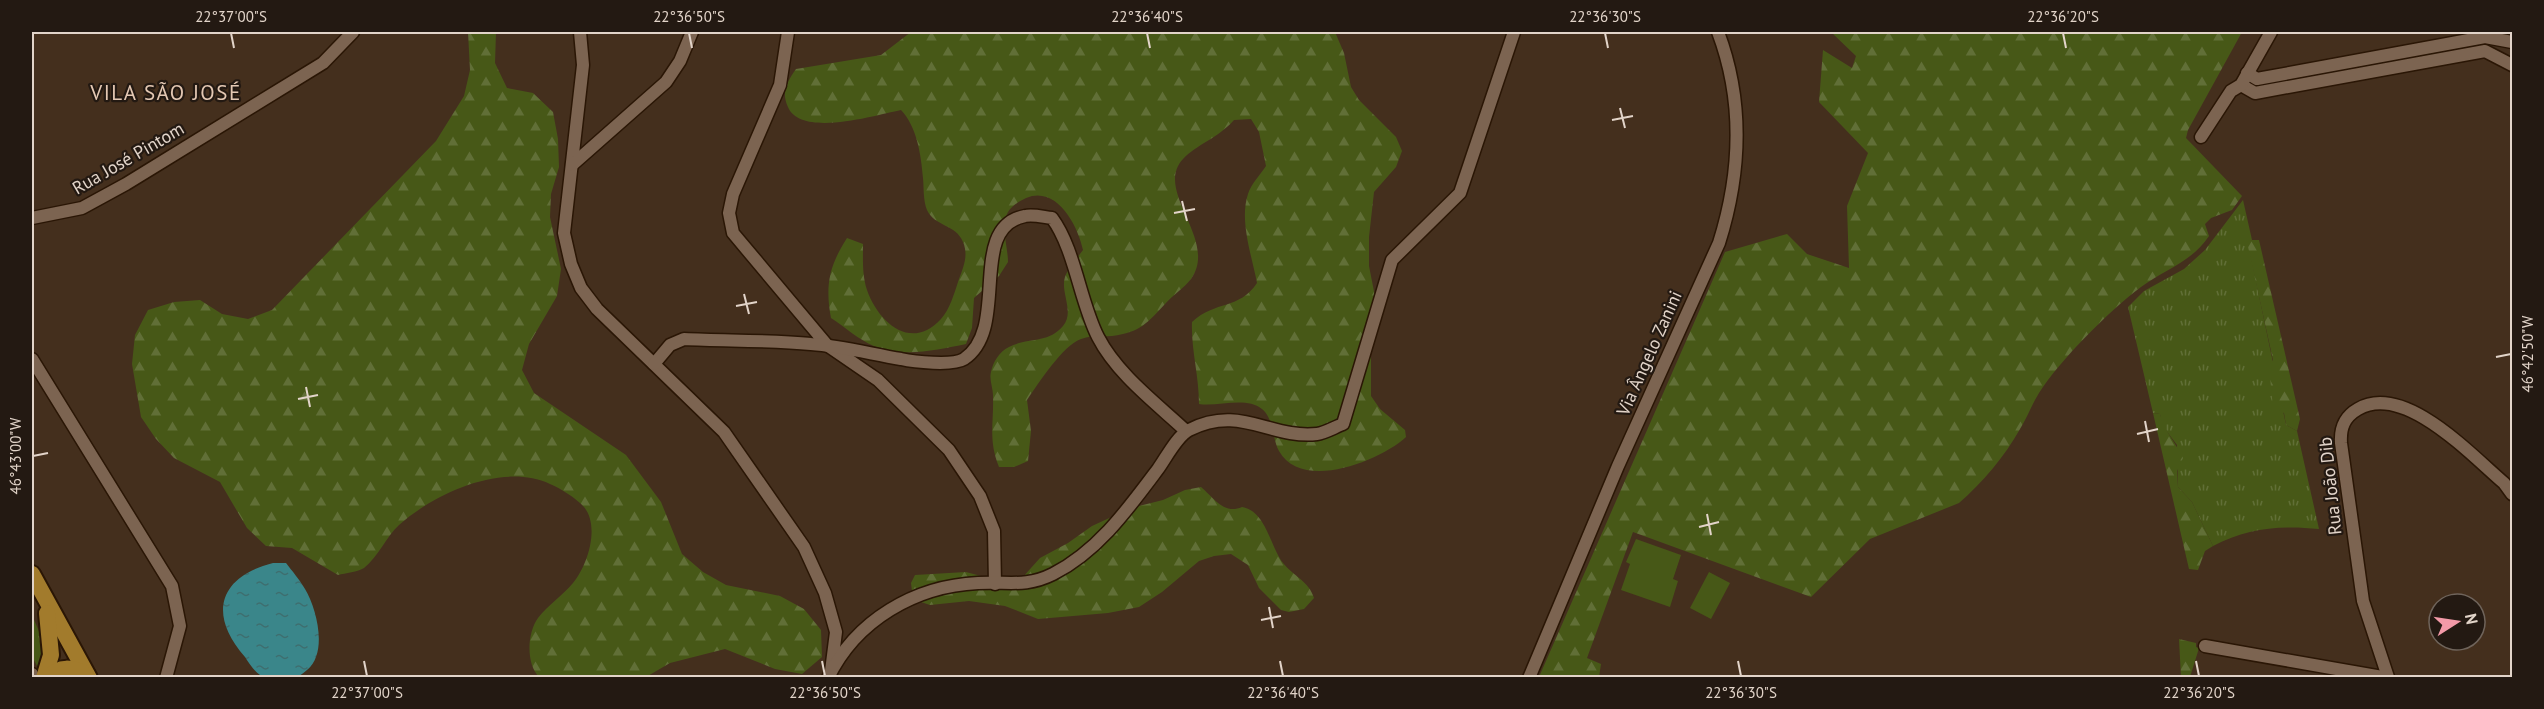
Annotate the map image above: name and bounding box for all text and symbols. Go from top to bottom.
text: 22°37'00"S [195,7,267,26]
text: 22°36'50"S [653,7,725,26]
text: 22°36'40"S [1111,7,1183,26]
text: 22°36'30"S [1569,7,1641,26]
text: 22°36'20"S [2027,7,2099,26]
district label: VILA SÃO JOSÉ [89,79,242,106]
street label: Rua José Pintom [68,117,188,199]
street label: Via Ângelo Zanini [1611,287,1687,420]
text: 46°42'50"W [2518,315,2537,392]
text: 46°43'00"W [6,417,25,494]
street label: Rua João Dib [2313,436,2347,536]
north arrow [2427,592,2487,652]
text: N [2461,612,2483,626]
text: 22°37'00"S [331,683,403,702]
text: 22°36'50"S [789,683,861,702]
text: 22°36'40"S [1247,683,1319,702]
text: 22°36'30"S [1705,683,1777,702]
text: 22°36'20"S [2163,683,2235,702]

